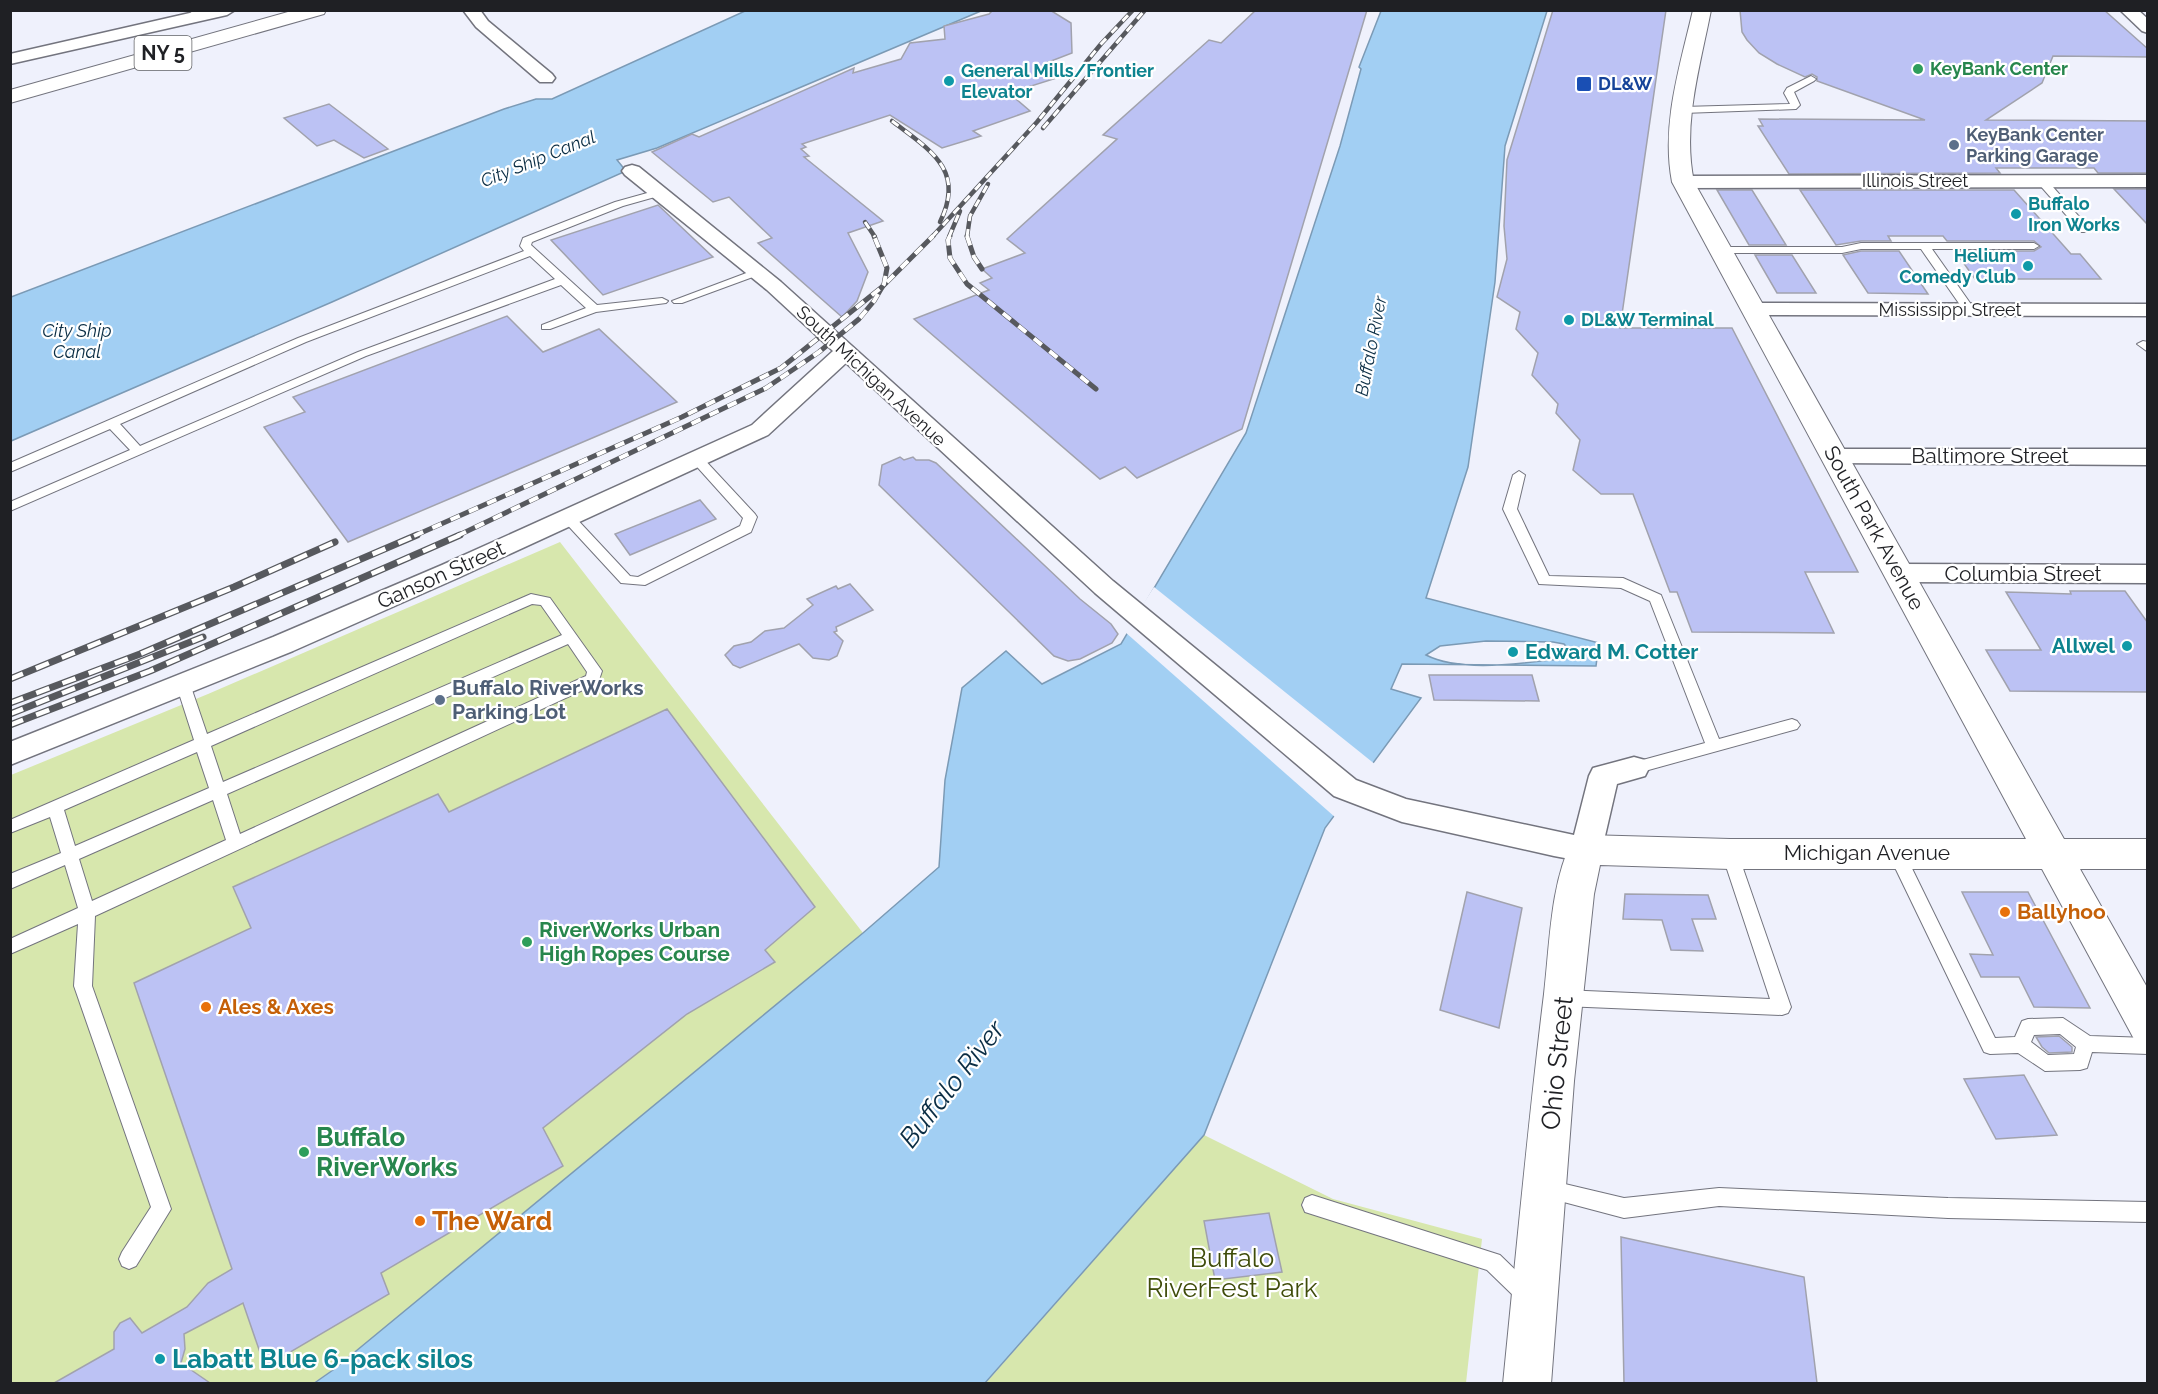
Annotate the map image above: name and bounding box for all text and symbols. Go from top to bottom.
road number: NY 5 [134,36,192,70]
place label: KeyBank Center [1930,58,2068,79]
place label: General Mills/Frontier Elevator [961,60,1154,102]
marker: KeyBank Center [1911,62,1925,76]
place label: DL&W [1598,73,1652,94]
marker: General Mills/Frontier Elevator [942,74,956,88]
marker: DL&W [1575,75,1593,93]
place label: KeyBank Center Parking Garage [1966,124,2104,166]
water label: City Ship Canal [477,126,599,191]
marker: KeyBank Center Parking Garage [1947,138,1961,152]
street label: Illinois Street [1862,170,1968,191]
place label: Buffalo Iron Works [2028,193,2120,235]
marker: Buffalo Iron Works [2009,207,2023,221]
place label: Helium Comedy Club [1899,245,2016,287]
marker: Helium Comedy Club [2021,259,2035,273]
water label: Buffalo River [1351,293,1391,398]
street label: Mississippi Street [1879,299,2021,320]
street label: South Michigan Avenue [792,301,951,450]
place label: DL&W Terminal [1581,309,1714,330]
marker: DL&W Terminal [1562,313,1576,327]
water label: City Ship Canal [42,320,112,362]
street label: South Park Avenue [1819,441,1930,614]
street label: Baltimore Street [1911,443,2069,468]
street label: Ganson Street [373,535,509,614]
street label: Columbia Street [1945,561,2101,586]
place label: Allwel [2052,633,2115,658]
place label: Edward M. Cotter [1525,639,1698,664]
marker: Allwel [2120,639,2134,653]
marker: Edward M. Cotter [1506,645,1520,659]
place label: Buffalo RiverWorks Parking Lot [452,675,644,724]
marker: Buffalo RiverWorks Parking Lot [433,693,447,707]
street label: Michigan Avenue [1784,840,1950,865]
place label: Ballyhoo [2017,899,2106,924]
marker: Ballyhoo [1998,905,2012,919]
place label: RiverWorks Urban High Ropes Course [539,917,730,966]
marker: RiverWorks Urban High Ropes Course [520,935,534,949]
place label: Ales & Axes [218,994,334,1019]
street label: Ohio Street [1535,994,1579,1131]
marker: Ales & Axes [199,1000,213,1014]
water label: Buffalo River [893,1014,1011,1153]
place label: Buffalo RiverWorks [316,1122,458,1182]
marker: Buffalo RiverWorks [297,1145,311,1159]
place label: The Ward [432,1206,552,1236]
marker: The Ward [413,1214,427,1228]
park label: Buffalo RiverFest Park [1146,1243,1318,1303]
place label: Labatt Blue 6-pack silos [172,1344,473,1374]
marker: Labatt Blue 6-pack silos [153,1352,167,1366]

